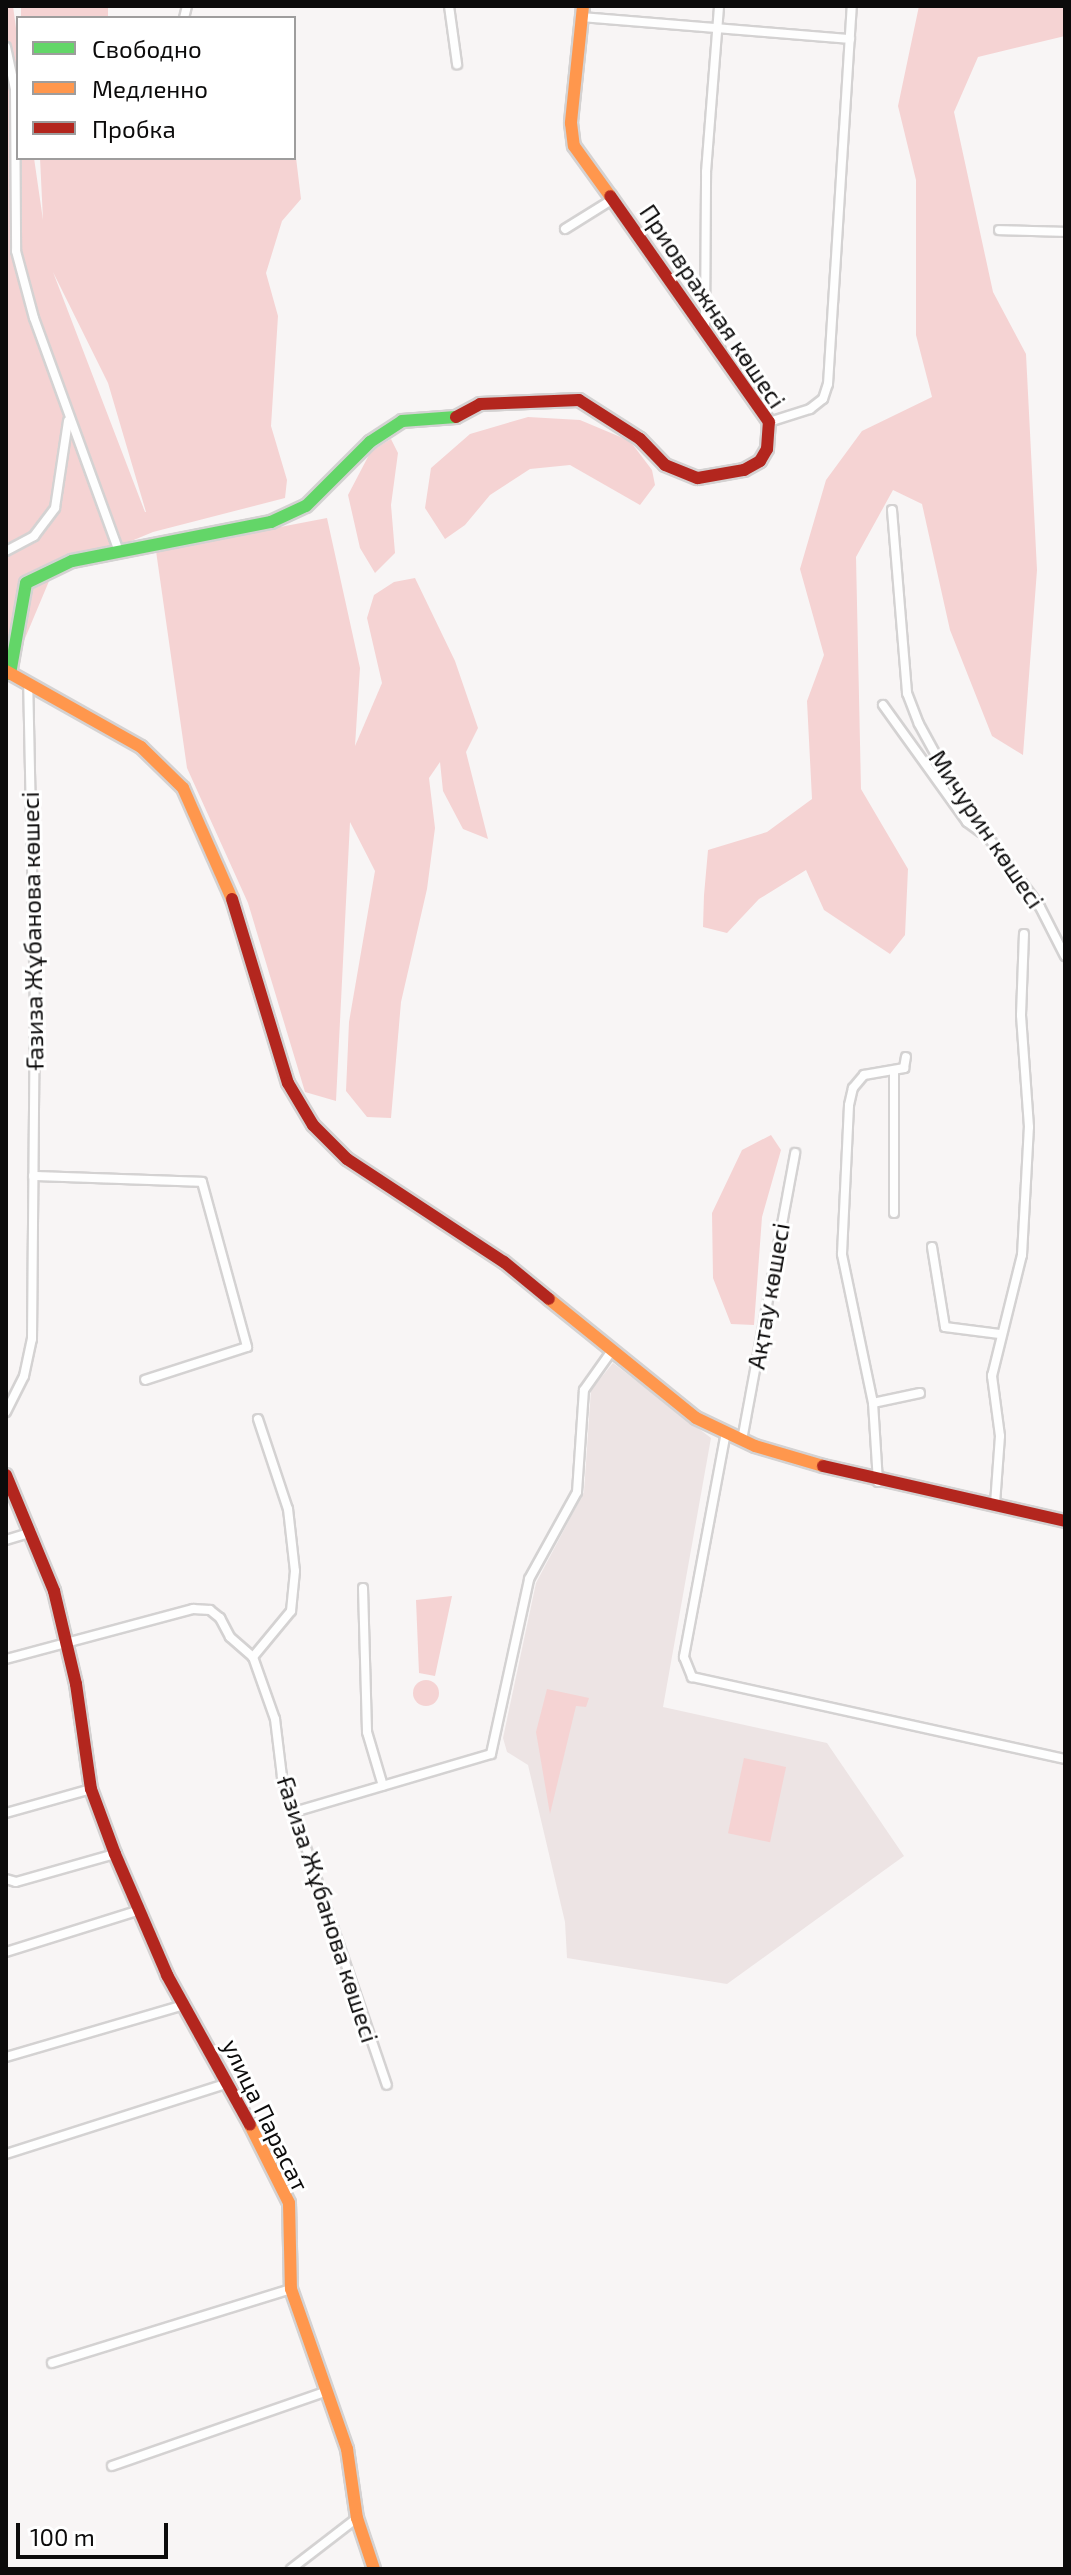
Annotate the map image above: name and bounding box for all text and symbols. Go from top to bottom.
legend [16,16,296,160]
text: Свободно [92,34,202,63]
text: Медленно [92,74,208,103]
text: Пробка [92,114,176,143]
street label: Приовражная көшесі [634,199,792,413]
street label: Мичурин көшесі [923,744,1051,914]
street label: Ғазиза Жұбанова көшесі [15,791,49,1071]
street label: Ақтау көшесі [741,1221,795,1371]
street label: Ғазиза Жұбанова көшесі [271,1772,385,2046]
street label: улица Парасат [217,2034,315,2196]
scale bar [20,2507,172,2557]
text: 100 m [30,2522,95,2551]

